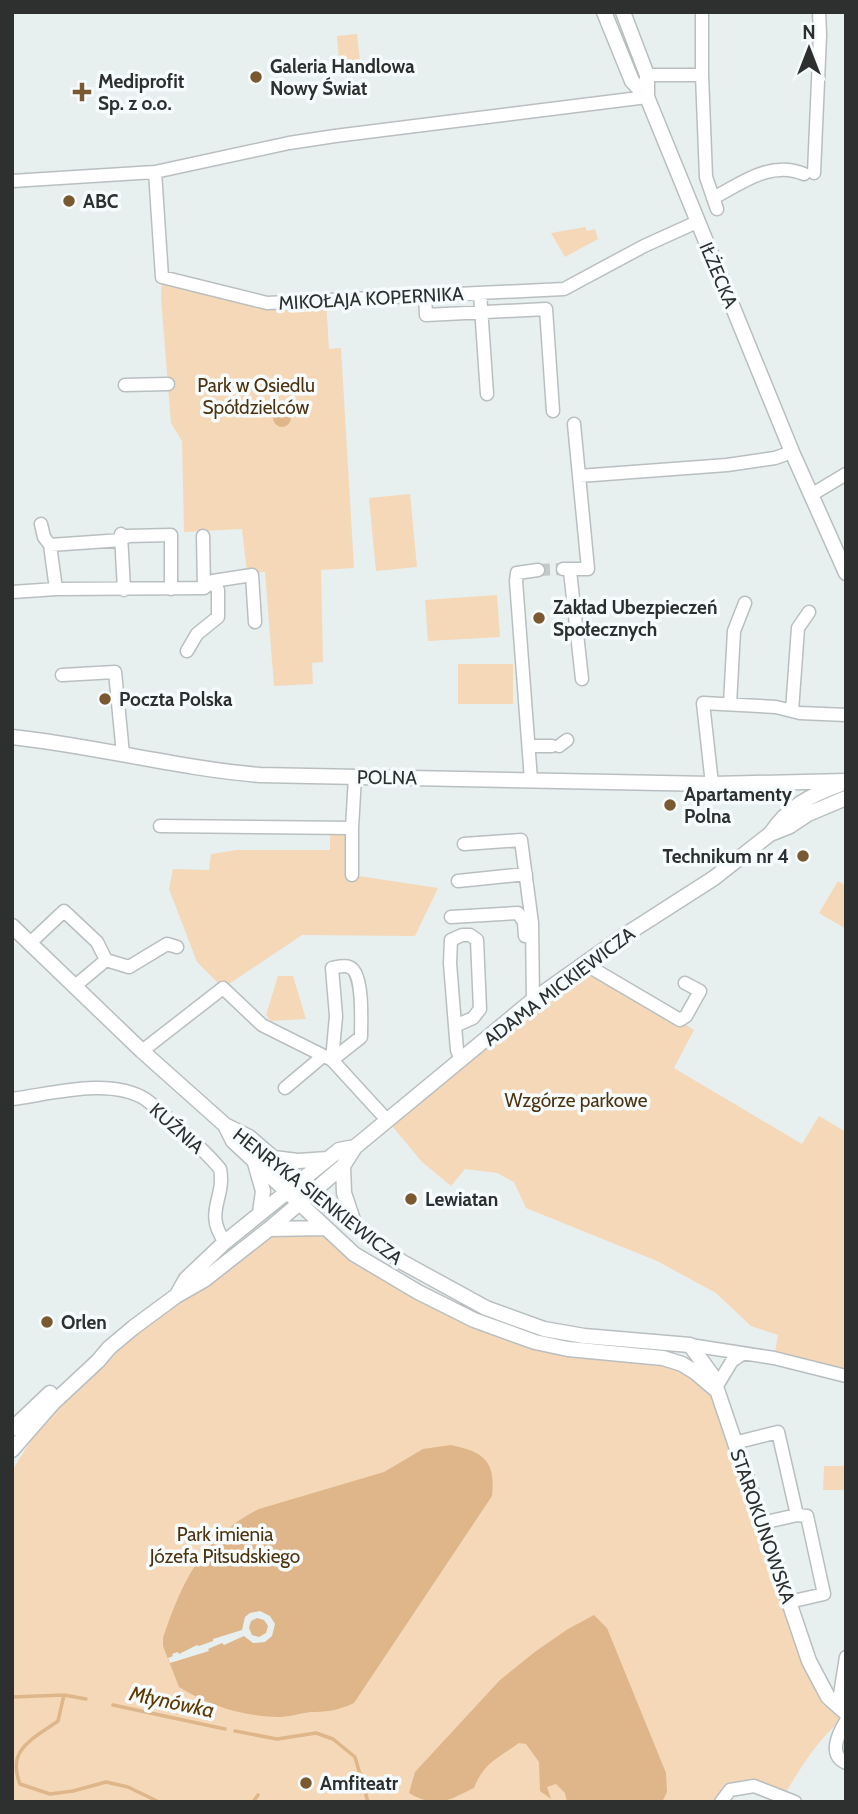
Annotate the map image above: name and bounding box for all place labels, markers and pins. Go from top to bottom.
place label: Galeria Handlowa Nowy Świat [270,55,415,100]
marker: Galeria Handlowa Nowy Świat [248,69,264,85]
place label: Mediprofit Sp. z o.o. [98,70,185,115]
marker: Mediprofit Sp. z o.o. [72,82,92,102]
place label: ABC [83,190,118,213]
marker: ABC [61,193,77,209]
place label: Zakład Ubezpieczeń Społecznych [553,596,717,641]
marker: Zakład Ubezpieczeń Społecznych [531,610,547,626]
place label: Poczta Polska [119,688,233,711]
marker: Poczta Polska [97,691,113,707]
place label: Apartamenty Polna [684,783,793,828]
marker: Apartamenty Polna [662,797,678,813]
place label: Technikum nr 4 [663,845,789,868]
marker: Technikum nr 4 [795,848,811,864]
place label: Lewiatan [425,1188,498,1211]
marker: Lewiatan [403,1191,419,1207]
place label: Orlen [61,1311,107,1334]
marker: Orlen [39,1314,55,1330]
place label: Amfiteatr [320,1772,399,1795]
marker: Amfiteatr [298,1775,314,1791]

